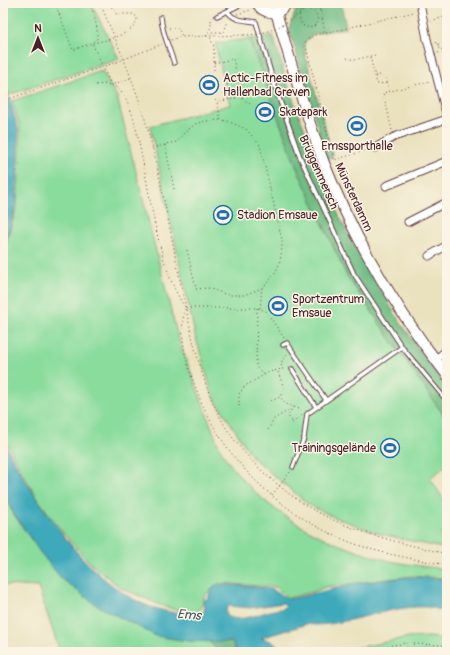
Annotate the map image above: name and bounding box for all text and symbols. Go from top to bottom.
north arrow [18,18,58,58]
text: N [34,22,42,35]
place label: Actic-Fitness im Hallenbad Greven [223,71,310,100]
sports icon: Actic-Fitness im Hallenbad Greven [198,74,220,96]
sports icon: Skatepark [254,101,276,123]
place label: Skatepark [279,105,328,120]
sports icon: Emssporthalle [346,115,368,137]
street label: Brüggenmersch [295,133,342,212]
place label: Emssporthalle [321,139,393,154]
street label: Münsterdamm [331,160,376,234]
sports icon: Stadion Emsaue [212,204,234,226]
place label: Stadion Emsaue [237,208,318,223]
place label: Sportzentrum Emsaue [292,292,365,321]
sports icon: Sportzentrum Emsaue [267,295,289,317]
sports icon: Trainingsgelände [379,437,401,459]
place label: Trainingsgelände [292,441,376,456]
water label: Ems [176,606,204,624]

